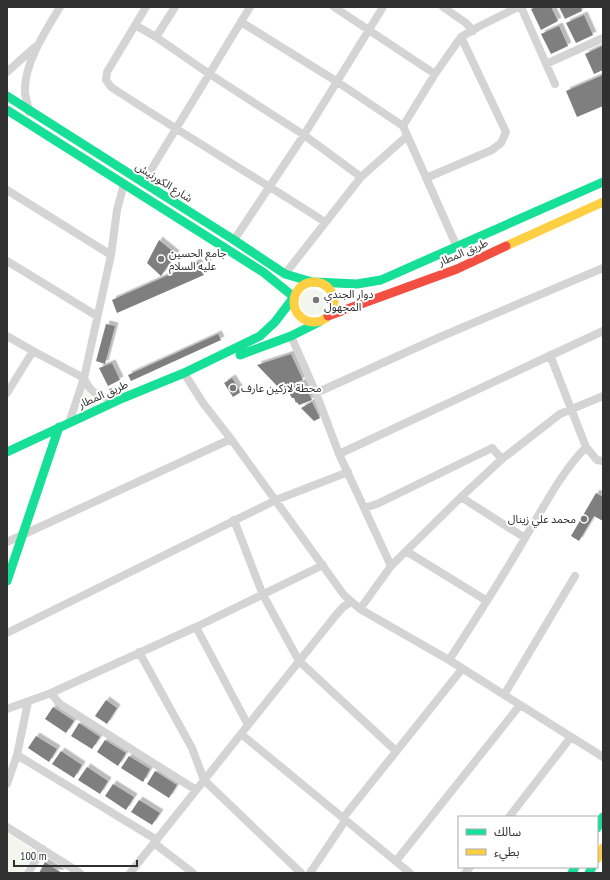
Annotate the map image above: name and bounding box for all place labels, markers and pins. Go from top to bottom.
place label: جامع الحسين عليه السلام [169,246,227,274]
marker: جامع الحسين عليه السلام [156,254,166,264]
place label: دوار الجندي المجهول [324,287,374,314]
marker: دوار الجندي المجهول [311,295,321,305]
place label: محطة لازكين عارف [241,381,322,395]
marker: محطة لازكين عارف [228,383,238,393]
place label: محمد علي زينال [508,512,576,529]
marker: محمد علي زينال [579,514,589,524]

